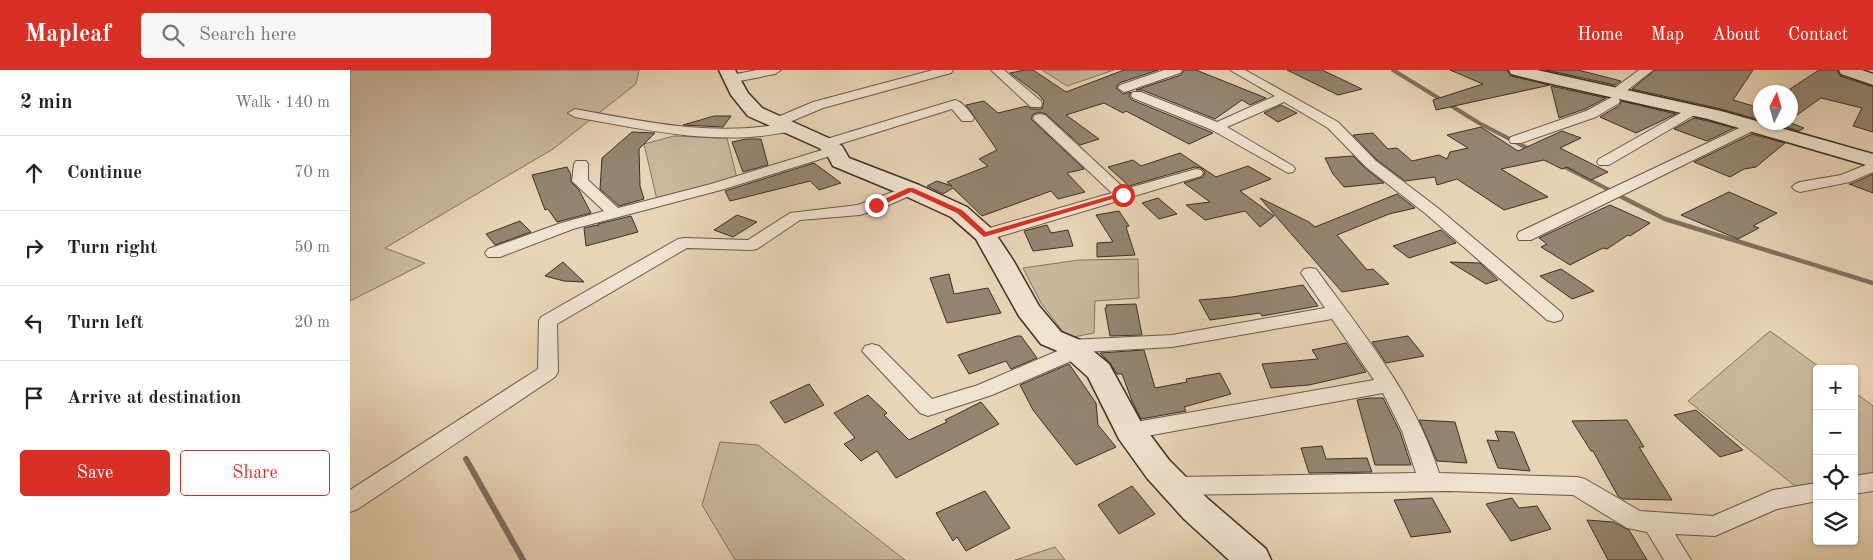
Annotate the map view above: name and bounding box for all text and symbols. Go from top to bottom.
search box [141,13,491,58]
icon: search [159,21,187,49]
text: Mapleaf [25,23,111,47]
text: Search here [199,26,296,45]
text: Home [1577,26,1623,44]
text: Map [1651,26,1684,44]
text: About [1712,26,1760,44]
text: Contact [1788,26,1848,44]
north arrow [1753,85,1798,130]
text: 2 min [20,92,73,113]
text: Walk · 140 m [235,95,330,111]
icon: ahead [20,159,48,187]
text: Continue [67,164,142,183]
text: 70 m [294,165,330,181]
route start [1112,184,1135,207]
route end [865,194,888,217]
icon: right [20,234,48,262]
text: Turn right [67,239,157,258]
text: 50 m [294,240,330,256]
icon: left [20,309,48,337]
text: Turn left [67,314,144,333]
text: 20 m [294,315,330,331]
map controls [1813,365,1858,545]
button: + [1813,365,1858,410]
icon: arrive [20,384,48,412]
text: Arrive at destination [67,389,241,408]
button: − [1813,410,1858,455]
button: Save [20,450,170,496]
button: Share [180,450,330,496]
button: locate [1813,455,1858,500]
button: layers [1813,500,1858,545]

